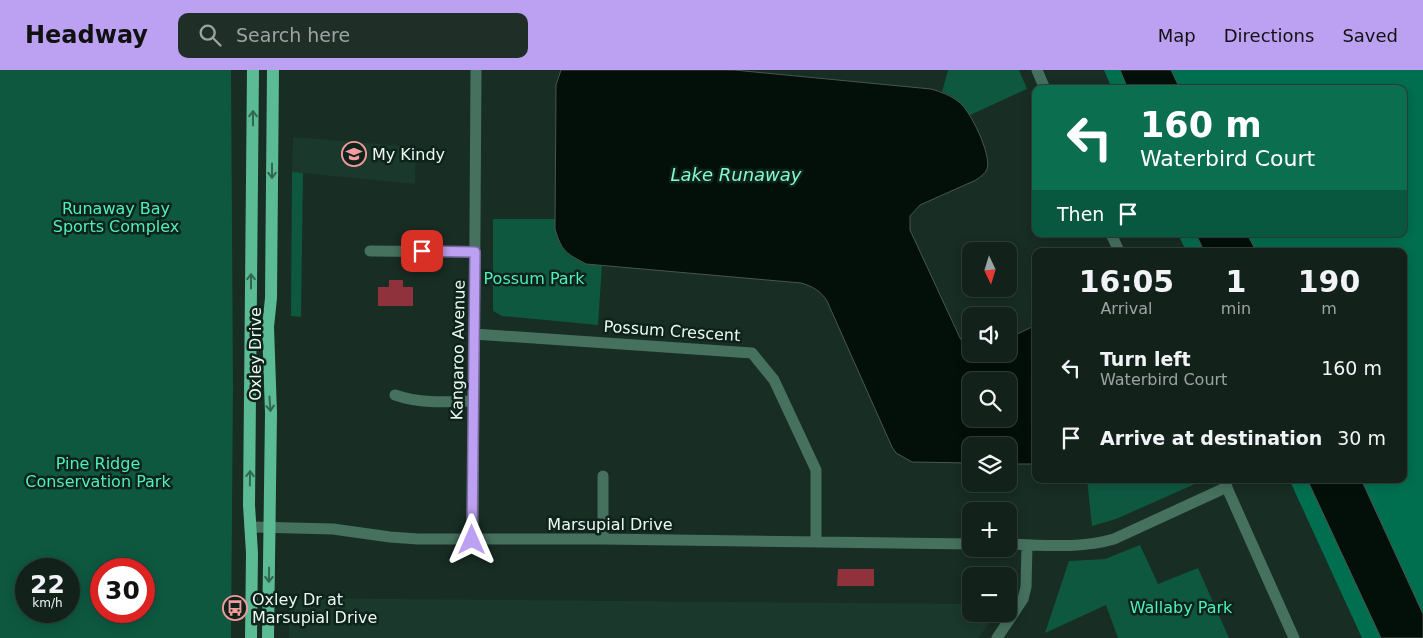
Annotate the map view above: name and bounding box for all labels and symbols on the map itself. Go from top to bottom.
one-way arrow [248,111,257,127]
school or university icon: My Kindy [341,141,367,167]
place label: My Kindy [372,145,445,164]
one-way arrow [267,162,277,179]
water label: Lake Runaway [670,164,802,185]
park label: Runaway Bay Sports Complex [53,199,179,236]
pin [401,230,443,272]
north arrow [962,242,1018,298]
park label: Possum Park [484,269,585,288]
one-way arrow [246,273,256,290]
street label: Kangaroo Avenue [447,280,469,420]
street label: Oxley Drive [246,307,265,401]
street label: Possum Crescent [603,317,741,345]
one-way arrow [266,395,275,411]
park label: Pine Ridge Conservation Park [25,454,171,491]
one-way arrow [245,471,255,487]
position arrow [445,513,497,565]
street label: Marsupial Drive [547,515,673,534]
speed limit sign: 30 [90,558,155,623]
one-way arrow [264,567,274,583]
place label: Oxley Dr at Marsupial Drive [252,590,377,627]
bus stop icon: Oxley Dr at Marsupial Drive [222,595,248,621]
park label: Wallaby Park [1130,598,1233,617]

